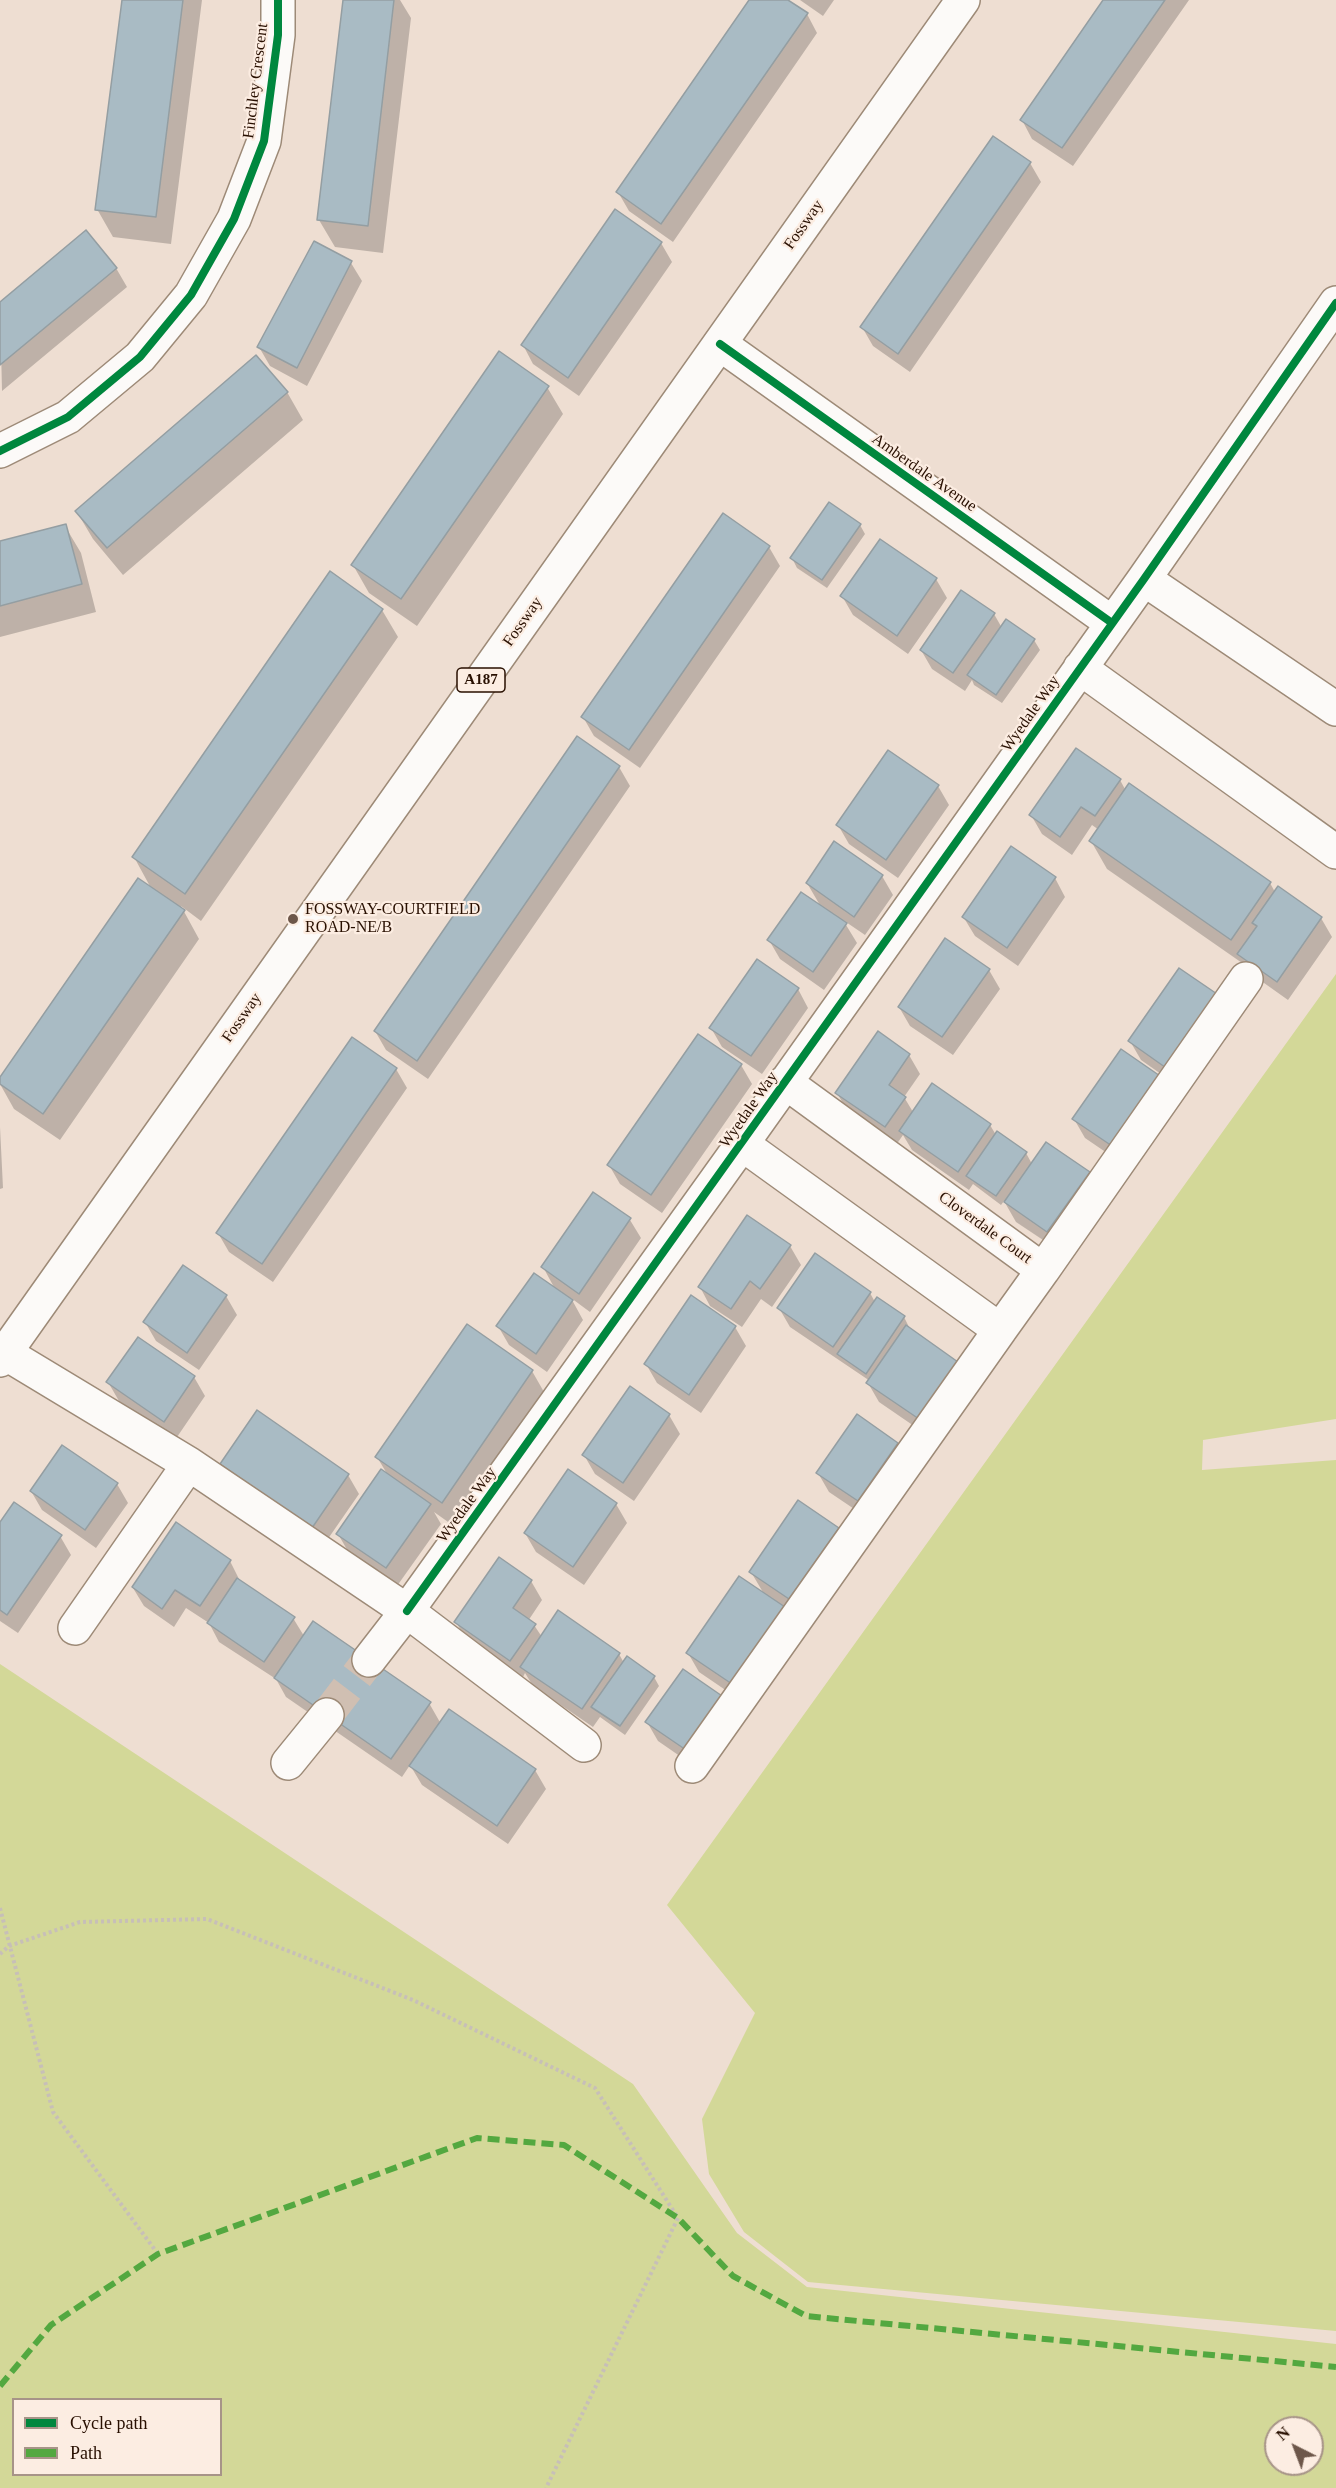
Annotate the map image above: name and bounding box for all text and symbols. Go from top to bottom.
street label: Finchley Crescent [239,22,273,140]
street label: Fossway [780,197,828,253]
street label: Amberdale Avenue [868,430,980,516]
street label: Fossway [499,594,547,650]
road number: A187 [457,668,505,692]
street label: Wyedale Way [998,672,1064,756]
place label: FOSSWAY-COURTFIELD ROAD-NE/B [305,900,480,938]
marker: FOSSWAY-COURTFIELD ROAD-NE/B [286,912,300,926]
street label: Fossway [218,990,266,1046]
street label: Wyedale Way [716,1068,782,1152]
street label: Cloverdale Court [935,1188,1035,1268]
street label: Wyedale Way [433,1463,501,1547]
legend [12,2398,222,2476]
text: Cycle path [70,2413,147,2433]
north arrow [1264,2416,1324,2476]
text: N [1273,2424,1293,2444]
text: Path [70,2443,102,2463]

